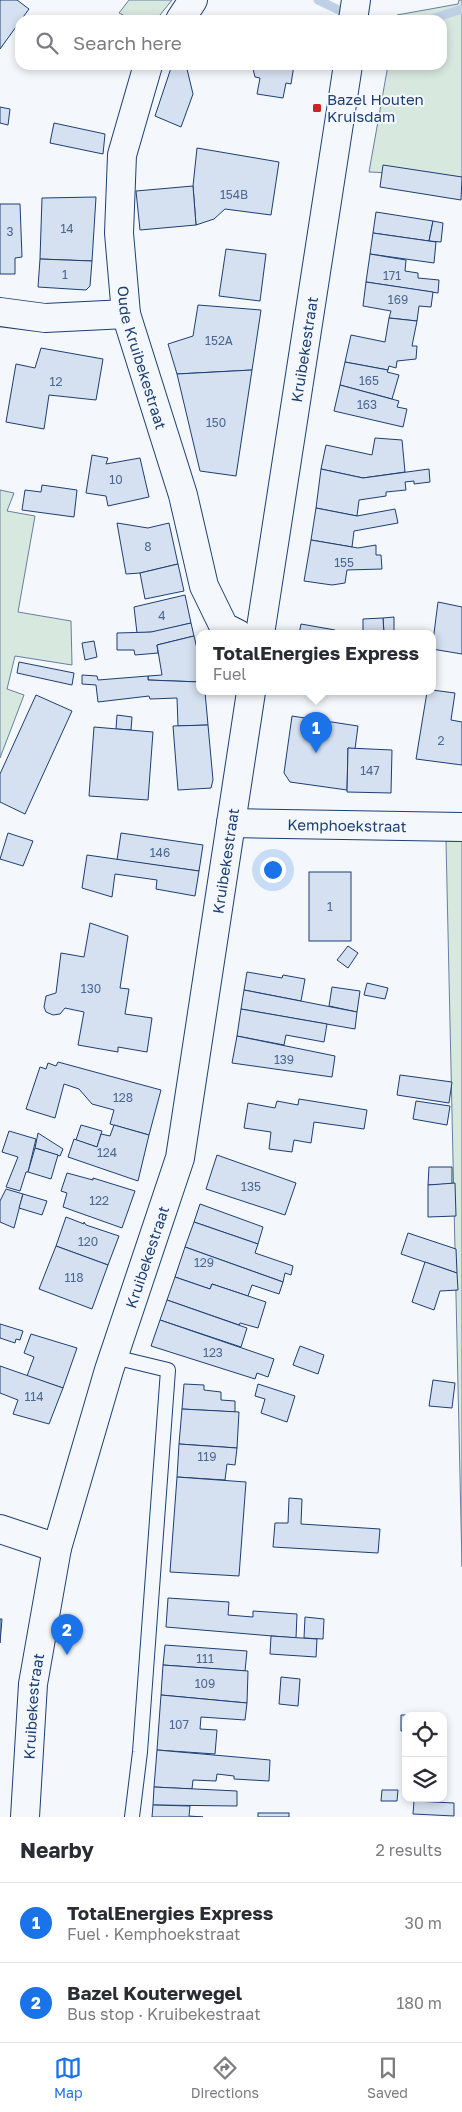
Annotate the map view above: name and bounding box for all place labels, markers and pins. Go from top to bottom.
place label: Bazel Houten Kruisdam [327,90,424,125]
marker: Bazel Houten Kruisdam [311,102,323,114]
pin: 1 [300,712,332,753]
pin: 2 [51,1614,83,1655]

